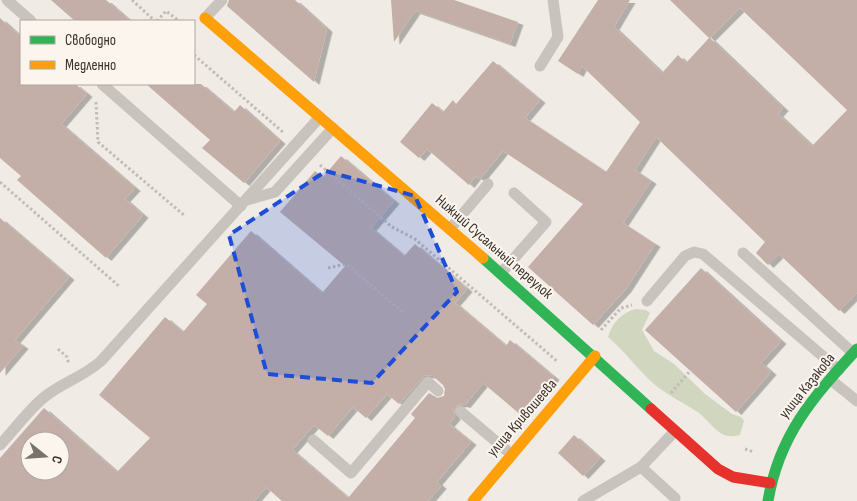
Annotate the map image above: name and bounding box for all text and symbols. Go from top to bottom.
legend [20,20,195,85]
text: Свободно [65,31,116,50]
text: Медленно [65,56,116,75]
street label: Нижний Сусальный переулок [431,191,557,304]
street label: улица Казакова [775,349,839,423]
street label: улица Кривошеева [483,375,561,461]
north arrow [20,431,70,481]
text: С [48,454,66,466]

